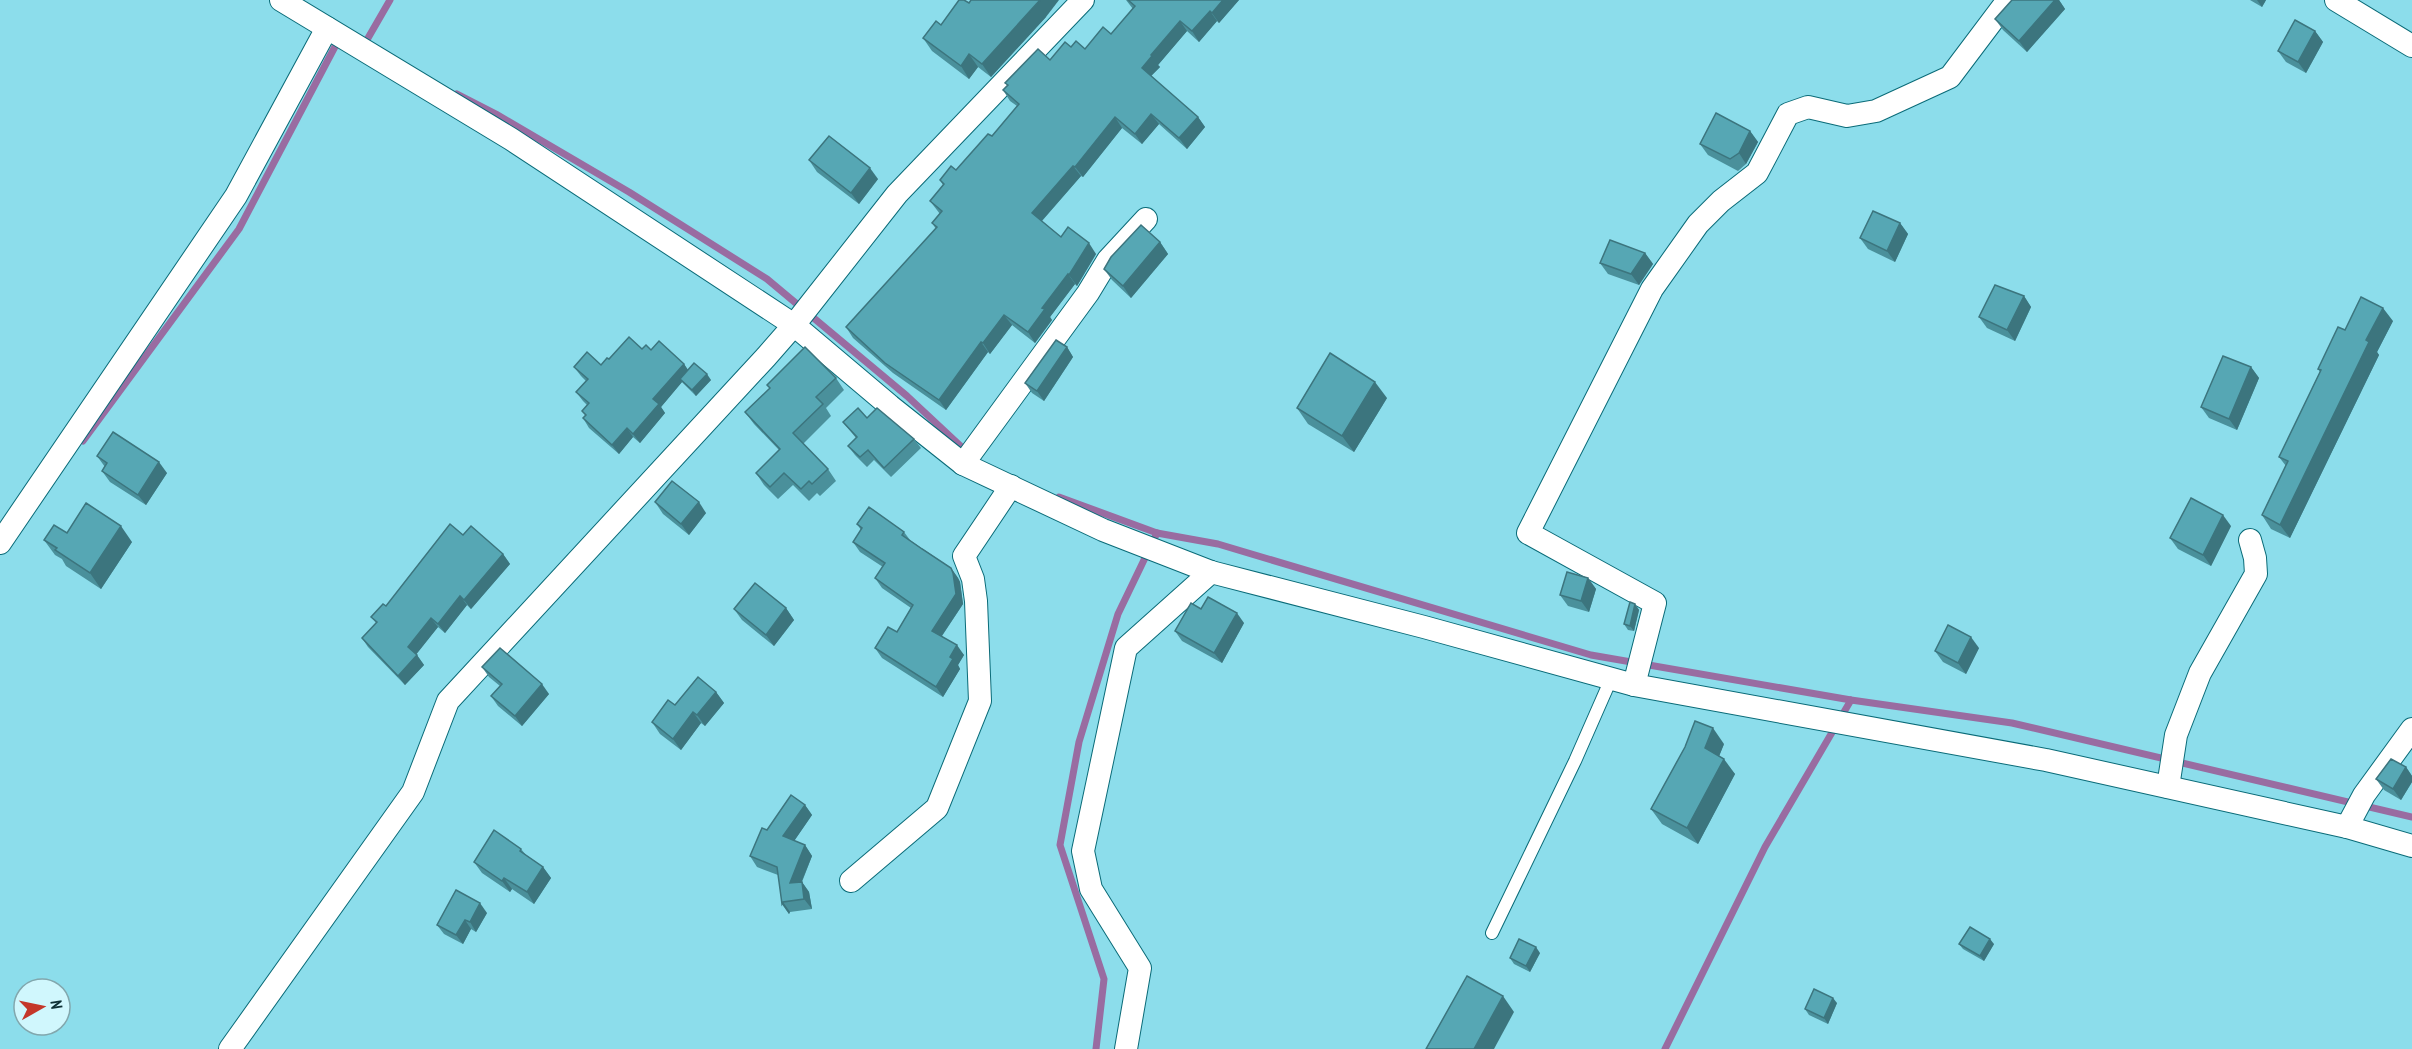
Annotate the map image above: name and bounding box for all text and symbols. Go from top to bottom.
north arrow [12,977,72,1037]
text: N [46,999,67,1010]

